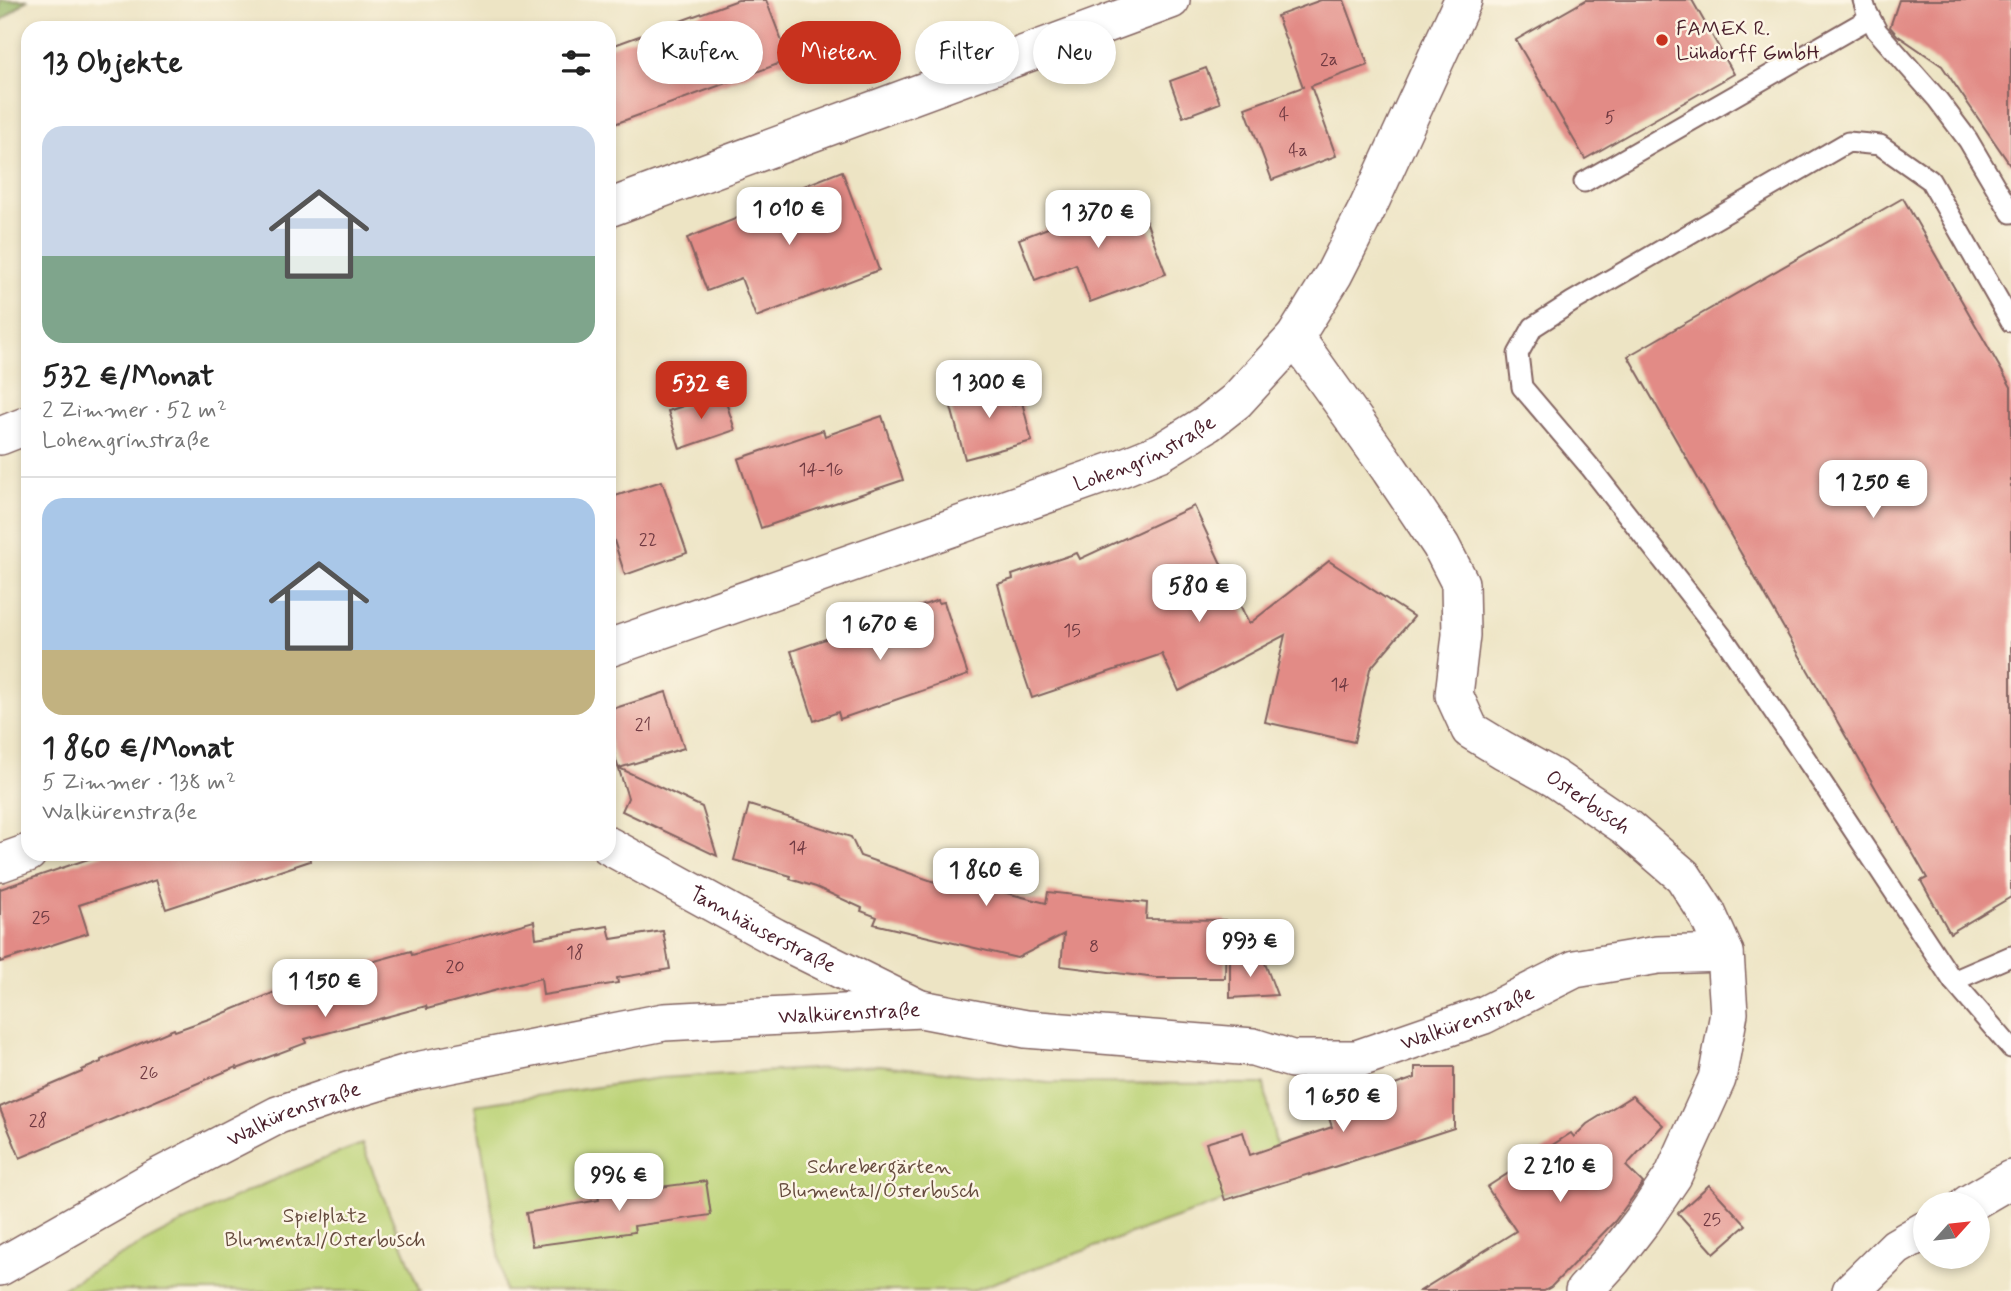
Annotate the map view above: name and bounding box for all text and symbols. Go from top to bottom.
place label: FAMEX R. Lühdorff GmbH [1676,15,1820,67]
chip: Kaufen [637,21,763,84]
chip: Mieten [777,21,901,84]
chip: Filter [915,21,1019,84]
chip: Neu [1033,21,1116,84]
marker: FAMEX R. Lühdorff GmbH [1654,32,1670,48]
text: 13 Objekte [42,44,183,83]
icon: filters [557,44,595,82]
house number: 2a [1320,48,1338,72]
house number: 4 [1279,103,1289,127]
house number: 5 [1605,106,1616,130]
house number: 4a [1288,139,1308,163]
icon: home [256,171,382,297]
pin: 1 010 € [724,188,854,247]
pin: 1 370 € [1033,190,1163,250]
text: 1 010 € [753,195,825,225]
text: 1 370 € [1061,198,1135,228]
text: 532 €/Monat [42,357,214,396]
pin: 1 300 € [924,360,1054,420]
pin: 532 € [652,362,750,421]
text: 1 300 € [952,368,1026,398]
text: 532 € [672,369,730,399]
text: 2 Zimmer · 52 m² [42,396,227,426]
street label: Lohengrinstraße [1070,409,1222,499]
text: Lohengrinstraße [42,426,210,456]
house number: 14-16 [798,458,844,482]
pin: 1 250 € [1808,461,1938,520]
text: 1 250 € [1835,468,1911,498]
house number: 22 [639,528,657,552]
icon: home [256,543,382,669]
pin: 580 € [1150,564,1248,624]
text: 580 € [1168,572,1230,602]
pin: 1 670 € [815,602,945,662]
text: 1 670 € [842,610,918,640]
house number: 15 [1063,619,1081,643]
house number: 14 [1331,673,1350,697]
house number: 21 [635,713,651,737]
text: 1 860 €/Monat [42,729,235,768]
street label: Osterbusch [1540,764,1636,841]
text: 5 Zimmer · 138 m² [42,768,236,798]
text: Walkürenstraße [42,798,197,828]
house number: 14 [789,836,808,860]
pin: 1 860 € [921,848,1051,908]
text: 1 860 € [949,856,1023,886]
street label: Tannhäuserstraße [684,880,841,980]
house number: 25 [32,906,50,930]
pin: 993 € [1201,920,1299,979]
text: 993 € [1222,927,1278,957]
house number: 8 [1089,935,1099,959]
house number: 18 [566,941,584,965]
house number: 20 [445,955,465,979]
pin: 1 150 € [260,960,390,1019]
text: 1 150 € [288,967,362,997]
street label: Walkürenstraße [1397,979,1539,1058]
street label: Walkürenstraße [778,996,921,1031]
house number: 26 [140,1061,158,1085]
pin: 1 650 € [1278,1074,1408,1134]
street label: Walkürenstraße [222,1075,364,1154]
text: 1 650 € [1305,1082,1381,1112]
house number: 28 [29,1109,47,1133]
pin: 2 210 € [1495,1144,1625,1204]
text: 2 210 € [1524,1152,1596,1182]
park label: Schrebergärten Blumental/Osterbusch [778,1153,980,1205]
pin: 996 € [570,1154,668,1213]
text: 996 € [590,1161,648,1191]
north arrow [1913,1192,1990,1269]
map controls [1913,1192,1990,1269]
park label: Spielplatz Blumental/Osterbusch [224,1202,426,1254]
house number: 25 [1703,1208,1721,1232]

